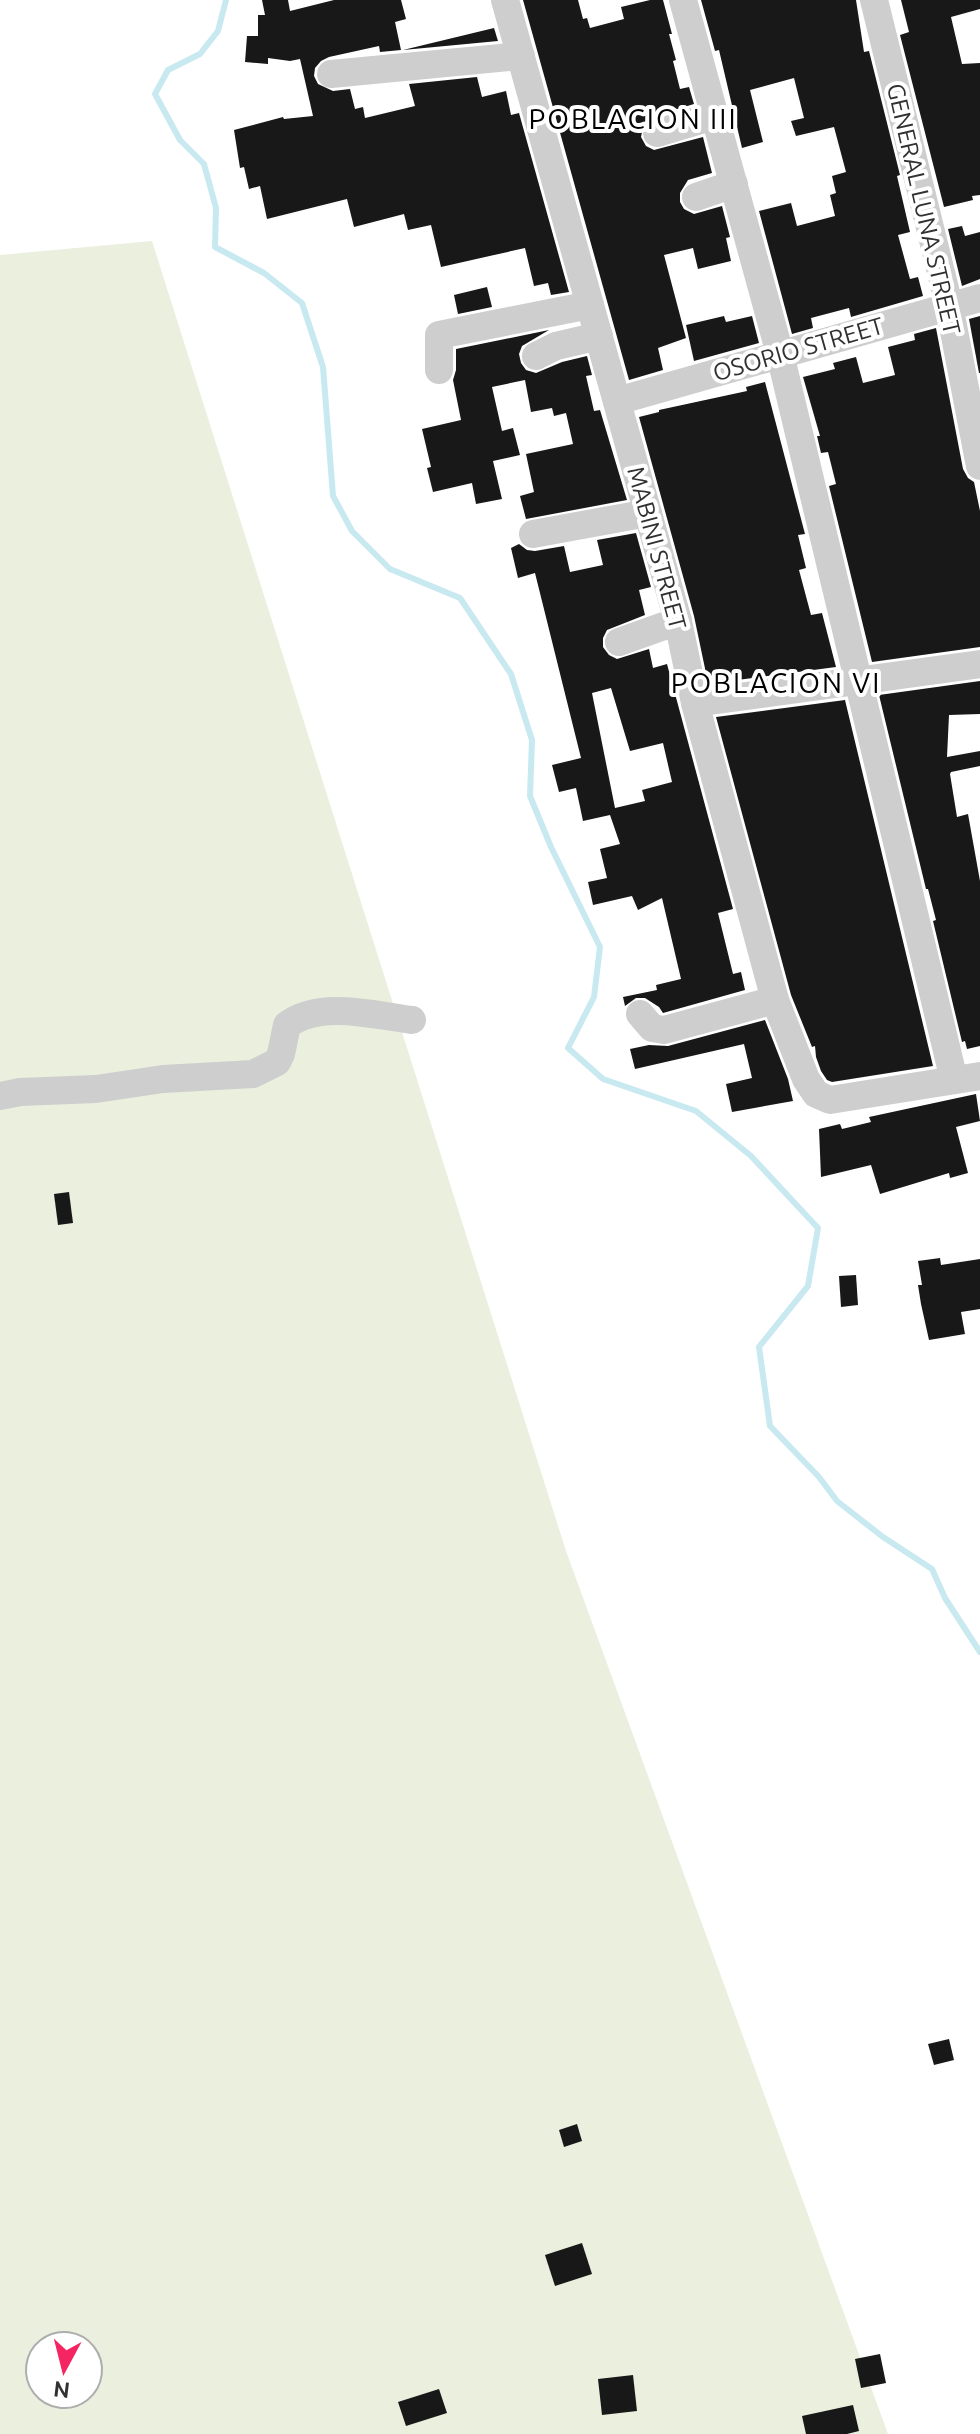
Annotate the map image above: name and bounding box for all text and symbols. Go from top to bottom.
street label: GENERAL LUNA STREET [882,81,966,337]
district label: POBLACION III [528,103,738,134]
street label: OSORIO STREET [710,312,886,386]
street label: MABINI STREET [622,463,692,633]
district label: POBLACION VI [671,667,881,698]
north arrow [24,2330,104,2410]
text: N [52,2377,71,2404]

